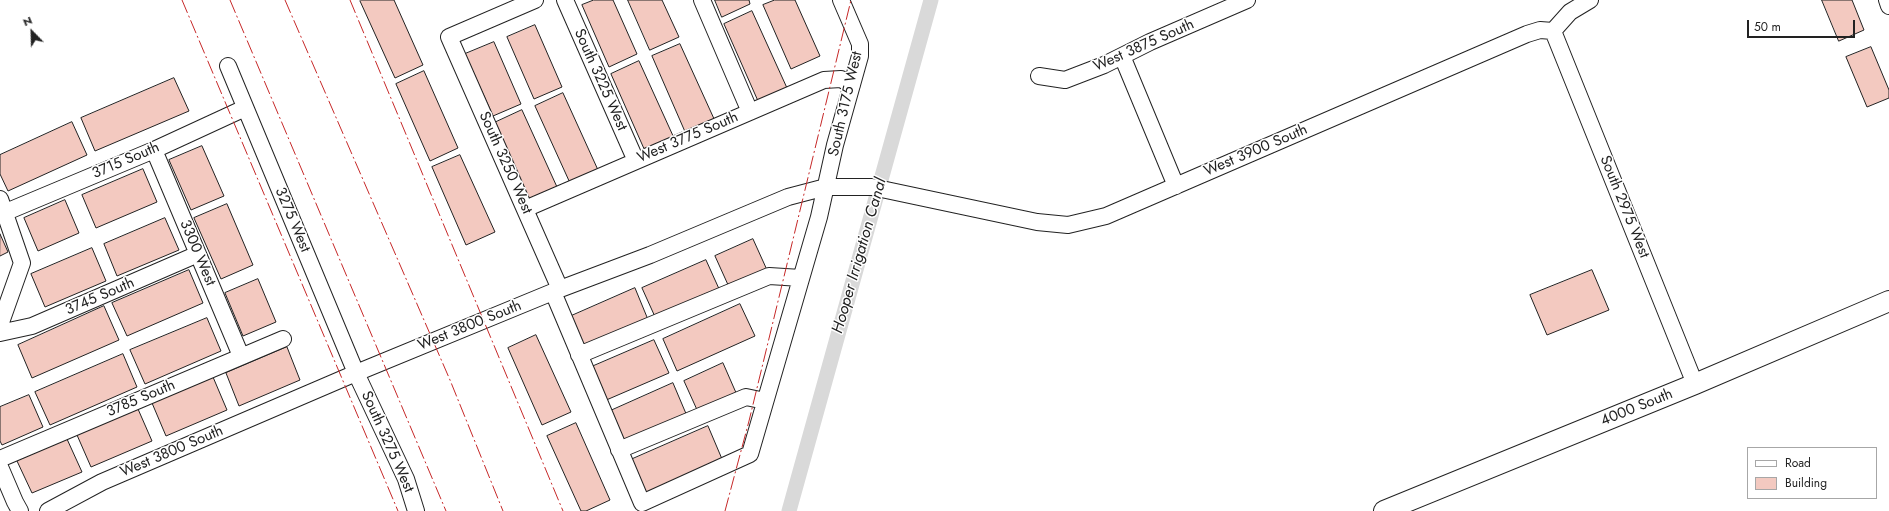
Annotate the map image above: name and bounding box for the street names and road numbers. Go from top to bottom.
street label: West 3875 South [1091,16,1197,76]
street label: South 3225 West [570,26,630,134]
street label: South 3175 West [825,50,867,158]
street label: South 3250 West [474,109,536,217]
street label: West 3775 South [635,109,741,167]
street label: West 3900 South [1202,121,1310,181]
street label: 3715 South [90,139,162,183]
street label: South 2975 West [1595,153,1653,261]
street label: 3275 West [270,185,314,255]
street label: 3300 West [175,217,219,289]
street label: 3745 South [63,274,137,320]
street label: West 3800 South [416,297,524,355]
street label: 3785 South [104,377,178,421]
street label: 4000 South [1598,385,1676,431]
street label: South 3275 West [357,389,417,495]
street label: West 3800 South [118,422,226,482]

